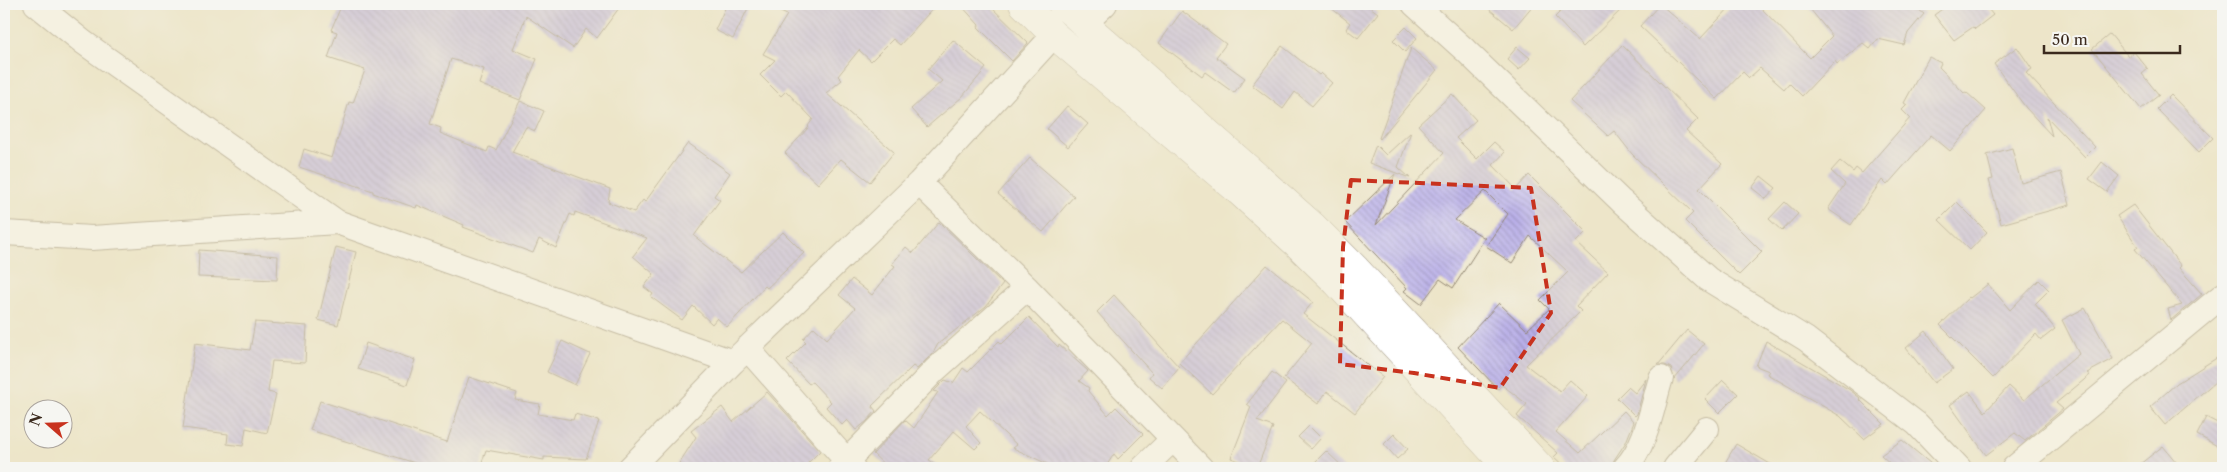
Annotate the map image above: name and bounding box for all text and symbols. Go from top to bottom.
scale bar [2044,22,2181,54]
text: 50 m [2052,30,2088,49]
north arrow [22,400,72,450]
text: N [25,411,46,428]

